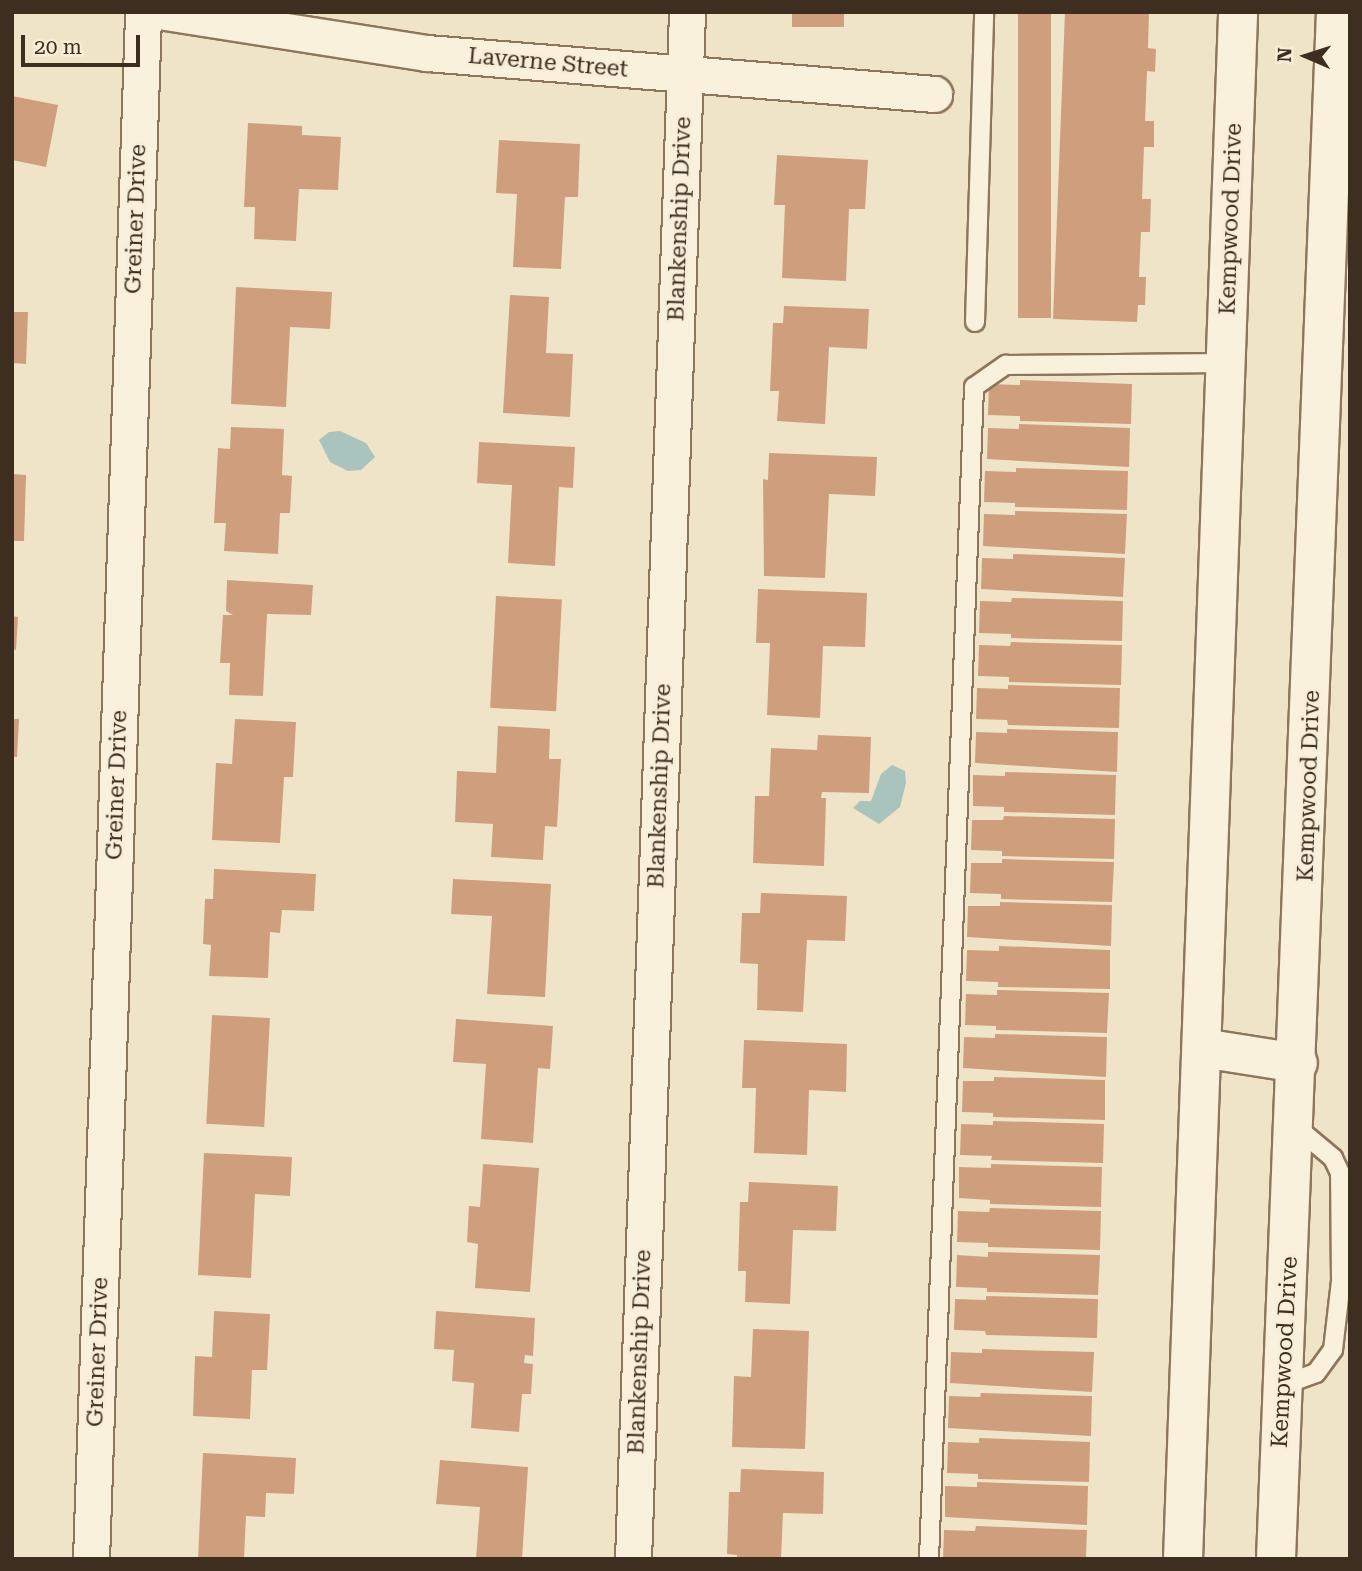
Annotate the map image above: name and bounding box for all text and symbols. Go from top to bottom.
scale bar [24,21,144,65]
north arrow [1271,21,1341,91]
text: 20 m [34,35,82,59]
street label: Laverne Street [467,42,629,84]
text: N [1273,47,1296,63]
street label: Blankenship Drive [663,116,697,322]
street label: Kempwood Drive [1214,123,1248,315]
street label: Greiner Drive [120,144,152,294]
street label: Blankenship Drive [643,683,677,889]
street label: Kempwood Drive [1292,690,1326,882]
street label: Greiner Drive [101,710,133,860]
street label: Blankenship Drive [623,1249,657,1455]
street label: Kempwood Drive [1266,1255,1304,1449]
street label: Greiner Drive [82,1277,114,1427]

